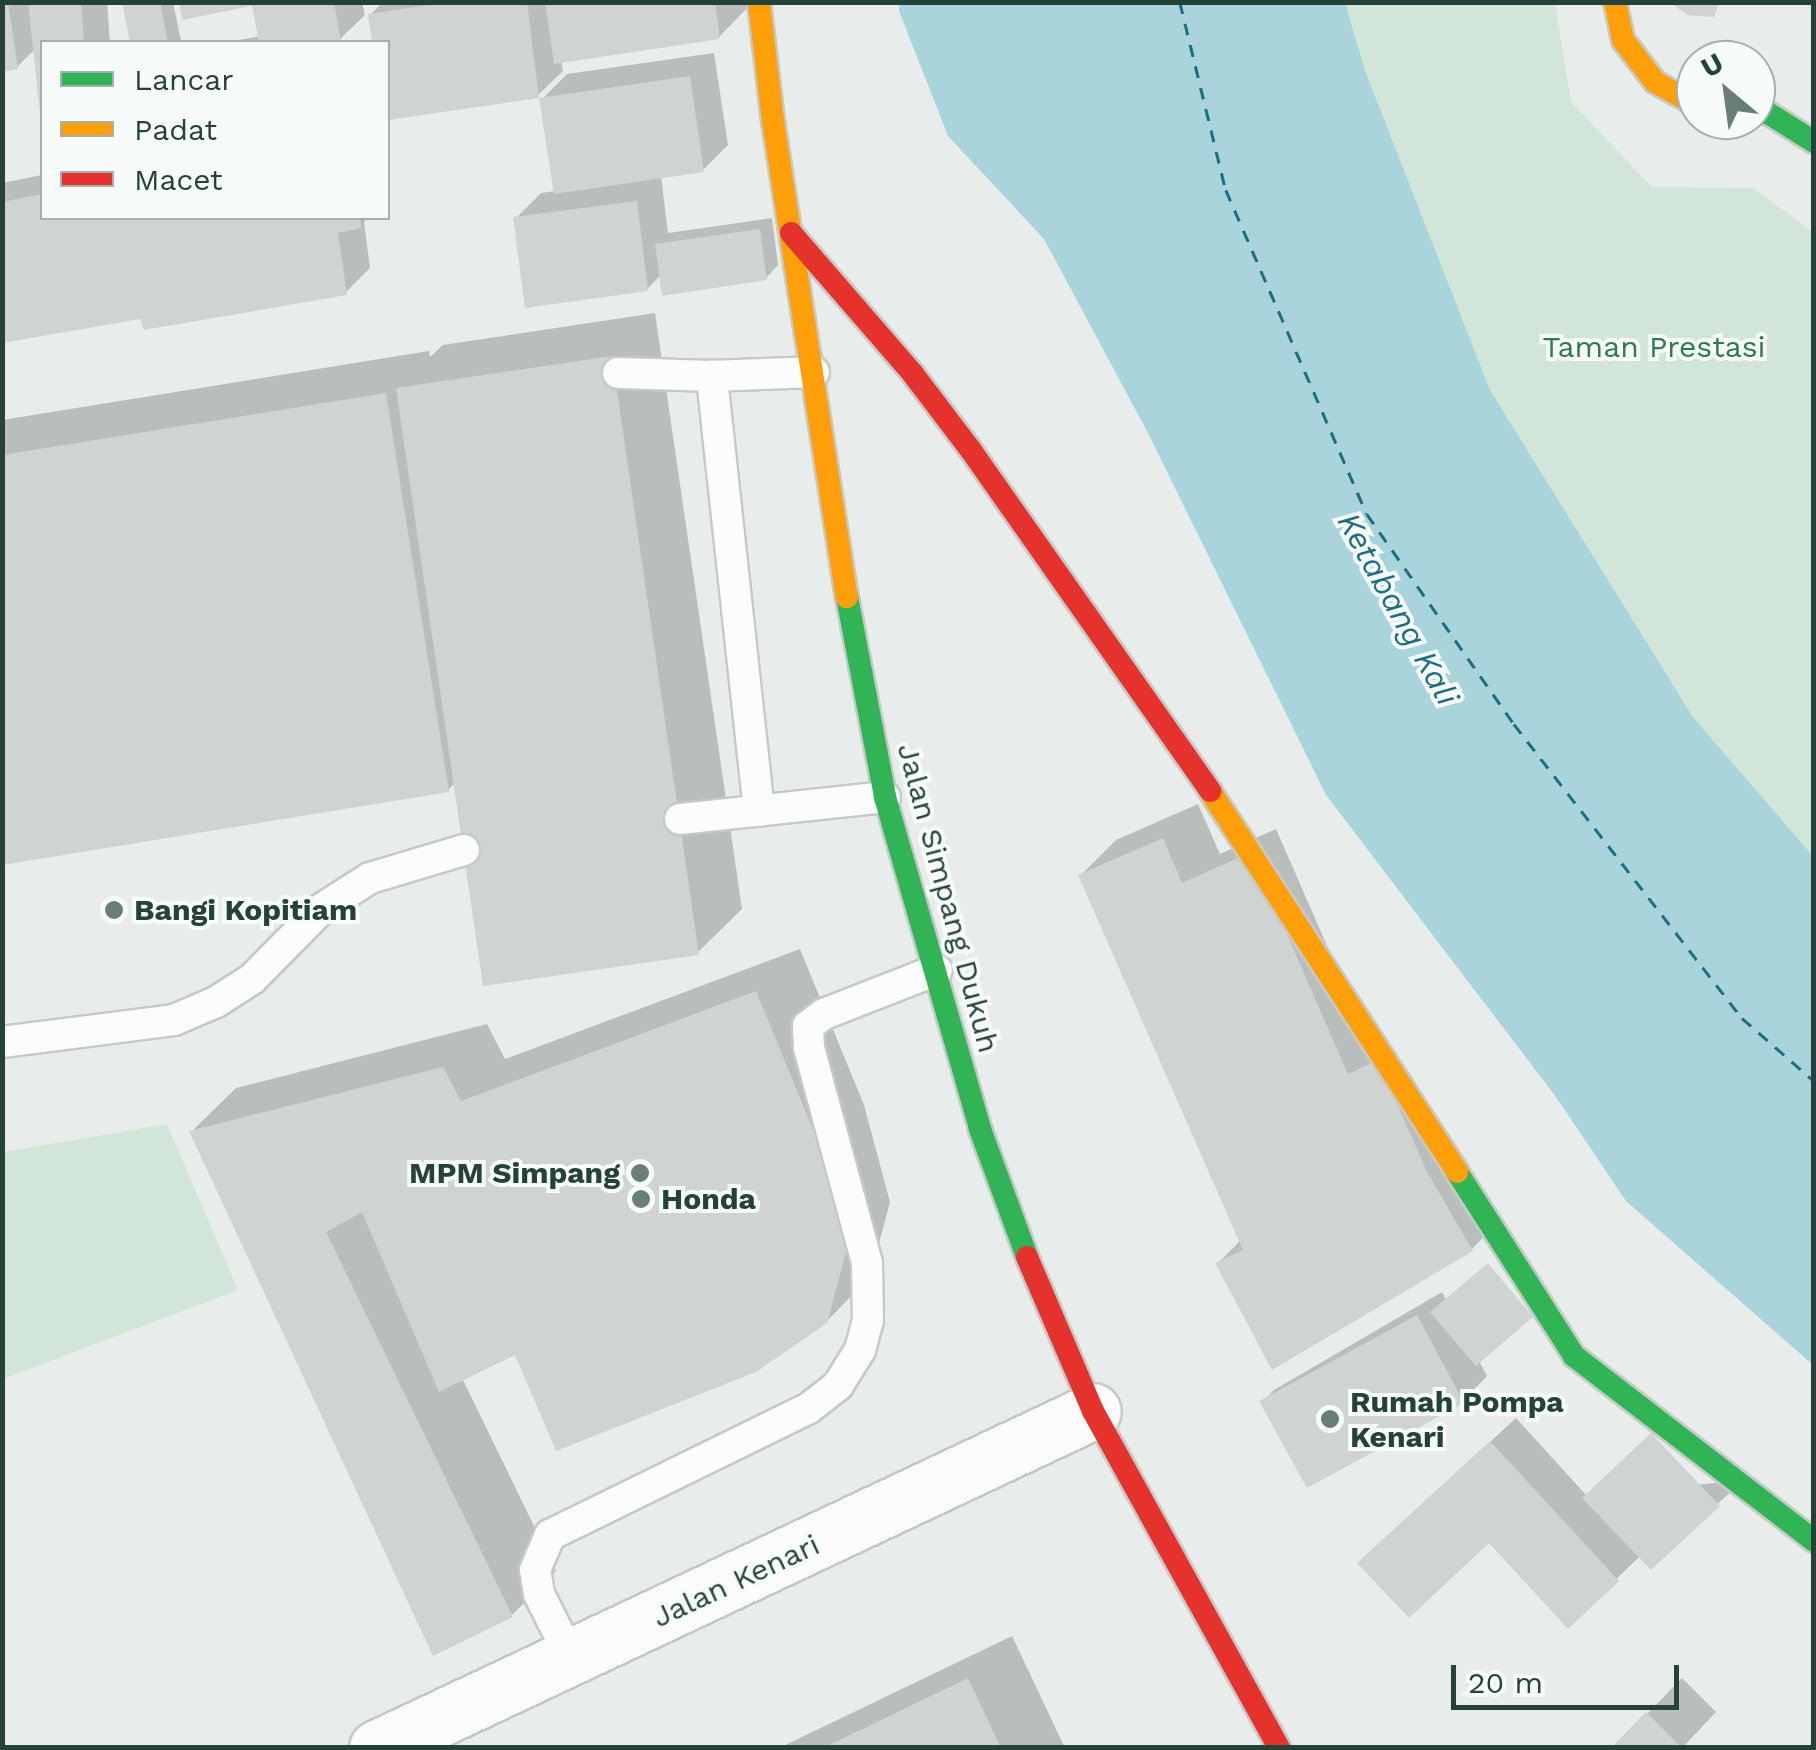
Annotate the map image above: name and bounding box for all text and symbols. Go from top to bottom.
legend [40,40,390,220]
north arrow [1676,40,1776,140]
text: U [1695,46,1729,84]
text: Lancar [134,62,234,97]
text: Padat [134,112,217,147]
text: Macet [134,162,223,197]
park label: Taman Prestasi [1543,329,1765,365]
water label: Ketabang Kali [1329,506,1467,712]
street label: Jalan Simpang Dukuh [889,739,1007,1057]
place label: Bangi Kopitiam [134,892,357,928]
marker: Bangi Kopitiam [103,899,125,921]
place label: MPM Simpang [409,1155,620,1191]
marker: MPM Simpang [629,1162,651,1184]
place label: Honda [661,1181,756,1217]
marker: Honda [630,1188,652,1210]
place label: Rumah Pompa Kenari [1350,1384,1564,1454]
marker: Rumah Pompa Kenari [1319,1408,1341,1430]
street label: Jalan Kenari [647,1527,825,1635]
scale bar [1456,1645,1684,1707]
text: 20 m [1468,1665,1543,1700]

